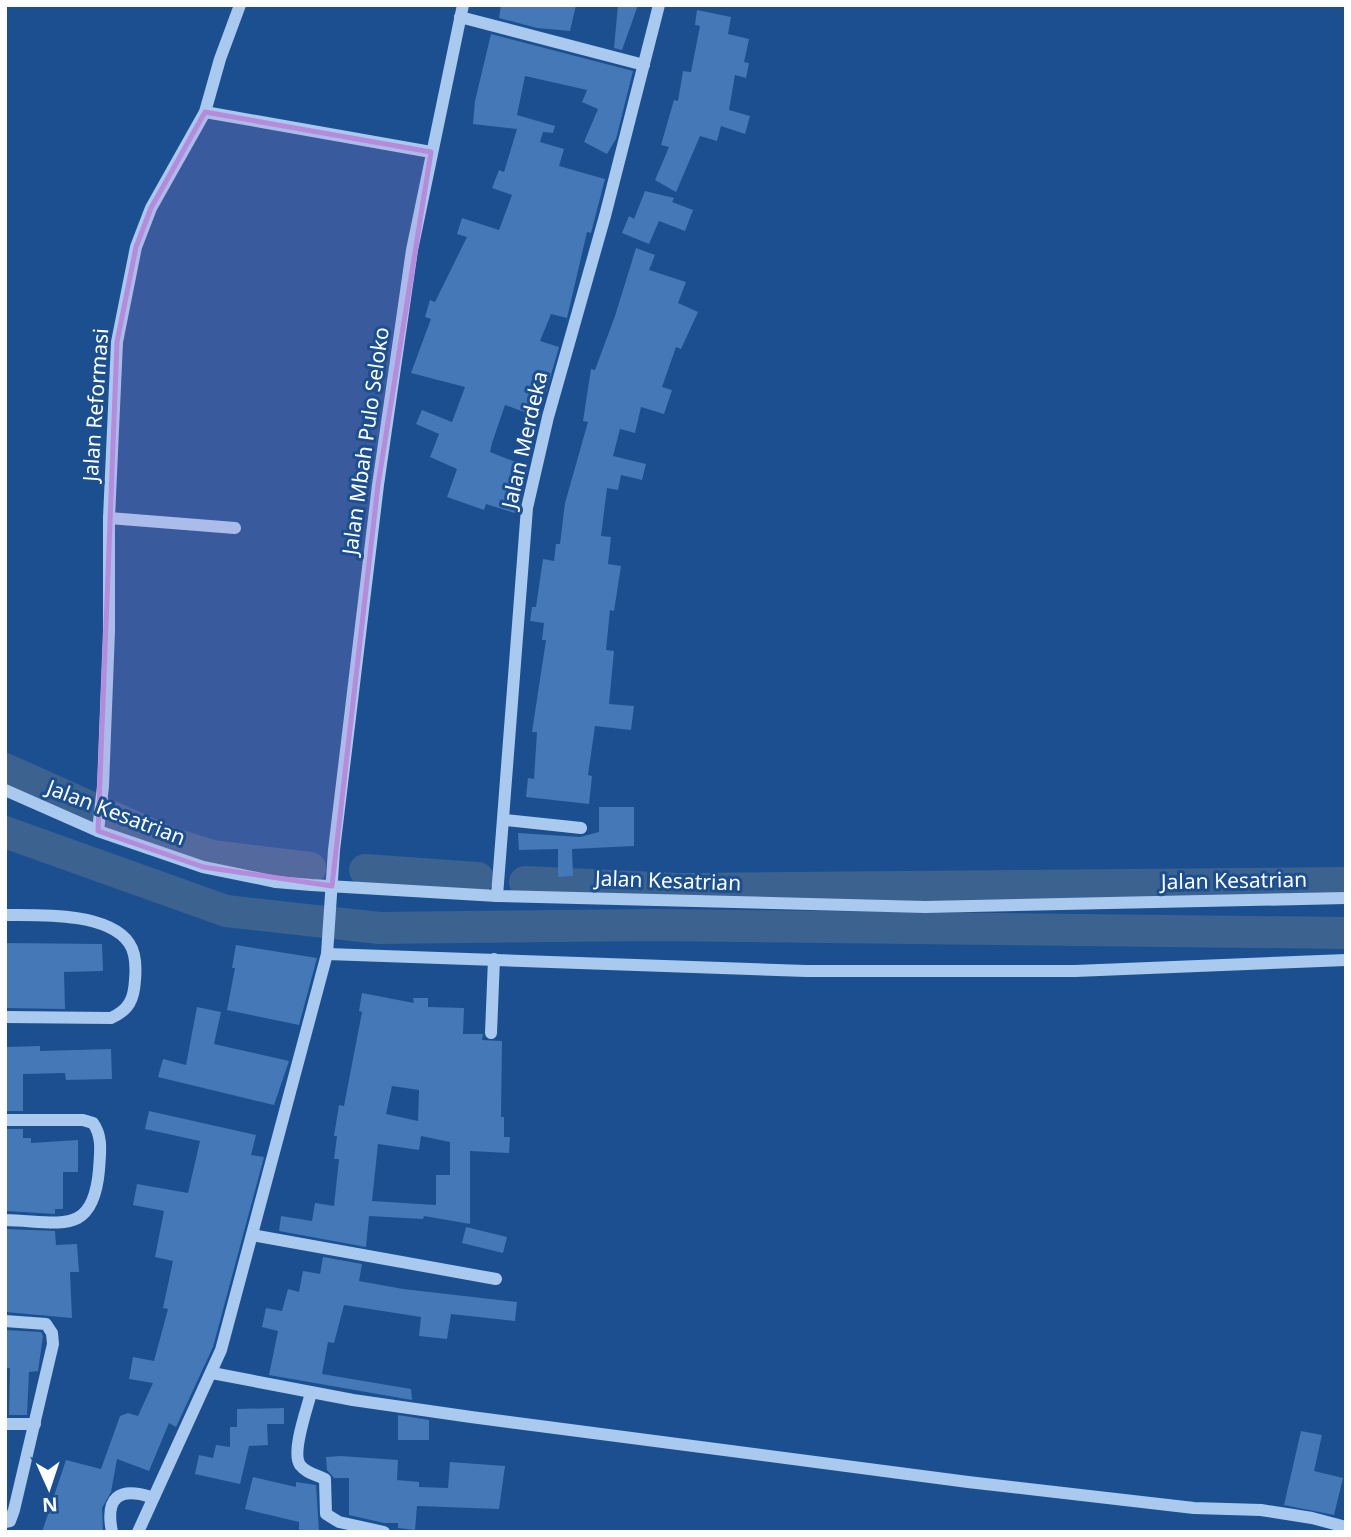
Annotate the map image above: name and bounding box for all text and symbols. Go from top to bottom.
street label: Jalan Mbah Pulo Seloko [335,325,395,559]
street label: Jalan Reformasi [76,327,114,484]
street label: Jalan Merdeka [494,368,553,513]
street label: Jalan Kesatrian [41,772,190,851]
street label: Jalan Kesatrian [592,863,742,897]
street label: Jalan Kesatrian [1159,865,1307,895]
north arrow [14,1453,84,1523]
text: N [41,1492,58,1518]

